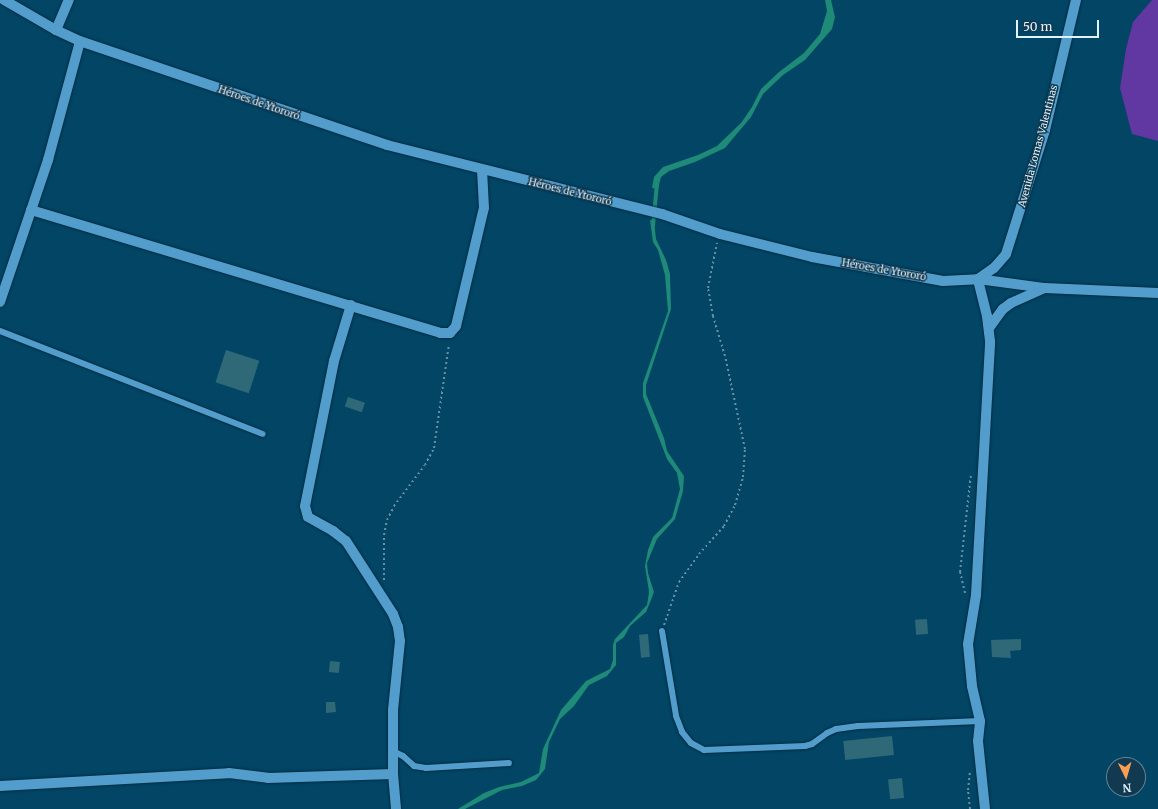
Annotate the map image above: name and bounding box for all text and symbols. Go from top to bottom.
scale bar [1018,12,1101,38]
text: 50 m [1023,19,1052,34]
street label: Héroes de Ytororó [217,83,301,123]
street label: Avenida Lomas Valentinas [1016,84,1060,208]
street label: Héroes de Ytororó [527,176,613,208]
street label: Héroes de Ytororó [841,257,927,283]
north arrow [1106,757,1146,797]
text: N [1122,781,1132,795]

